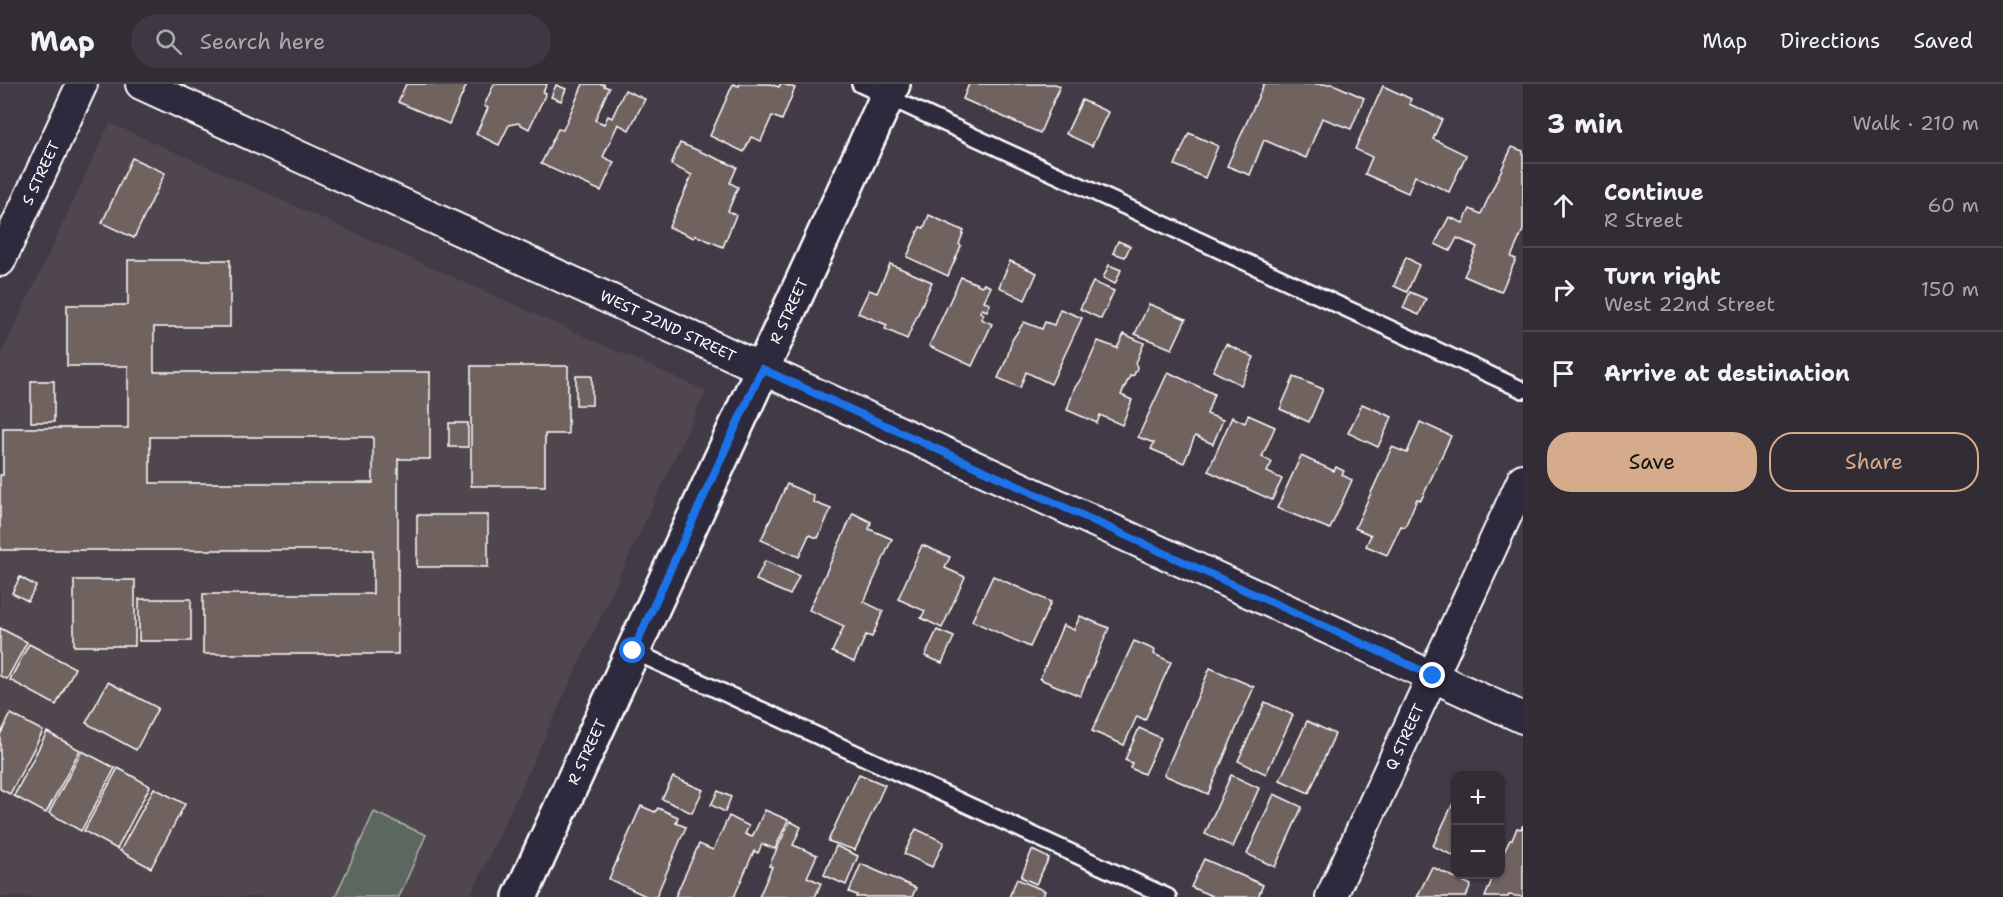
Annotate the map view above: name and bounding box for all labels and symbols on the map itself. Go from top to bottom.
street label: S STREET [17,138,65,208]
street label: R STREET [765,275,813,347]
street label: WEST 22ND STREET [597,286,739,366]
route start [619,637,645,663]
route end [1419,662,1445,688]
street label: Q STREET [1381,701,1429,773]
street label: R STREET [563,716,611,788]

